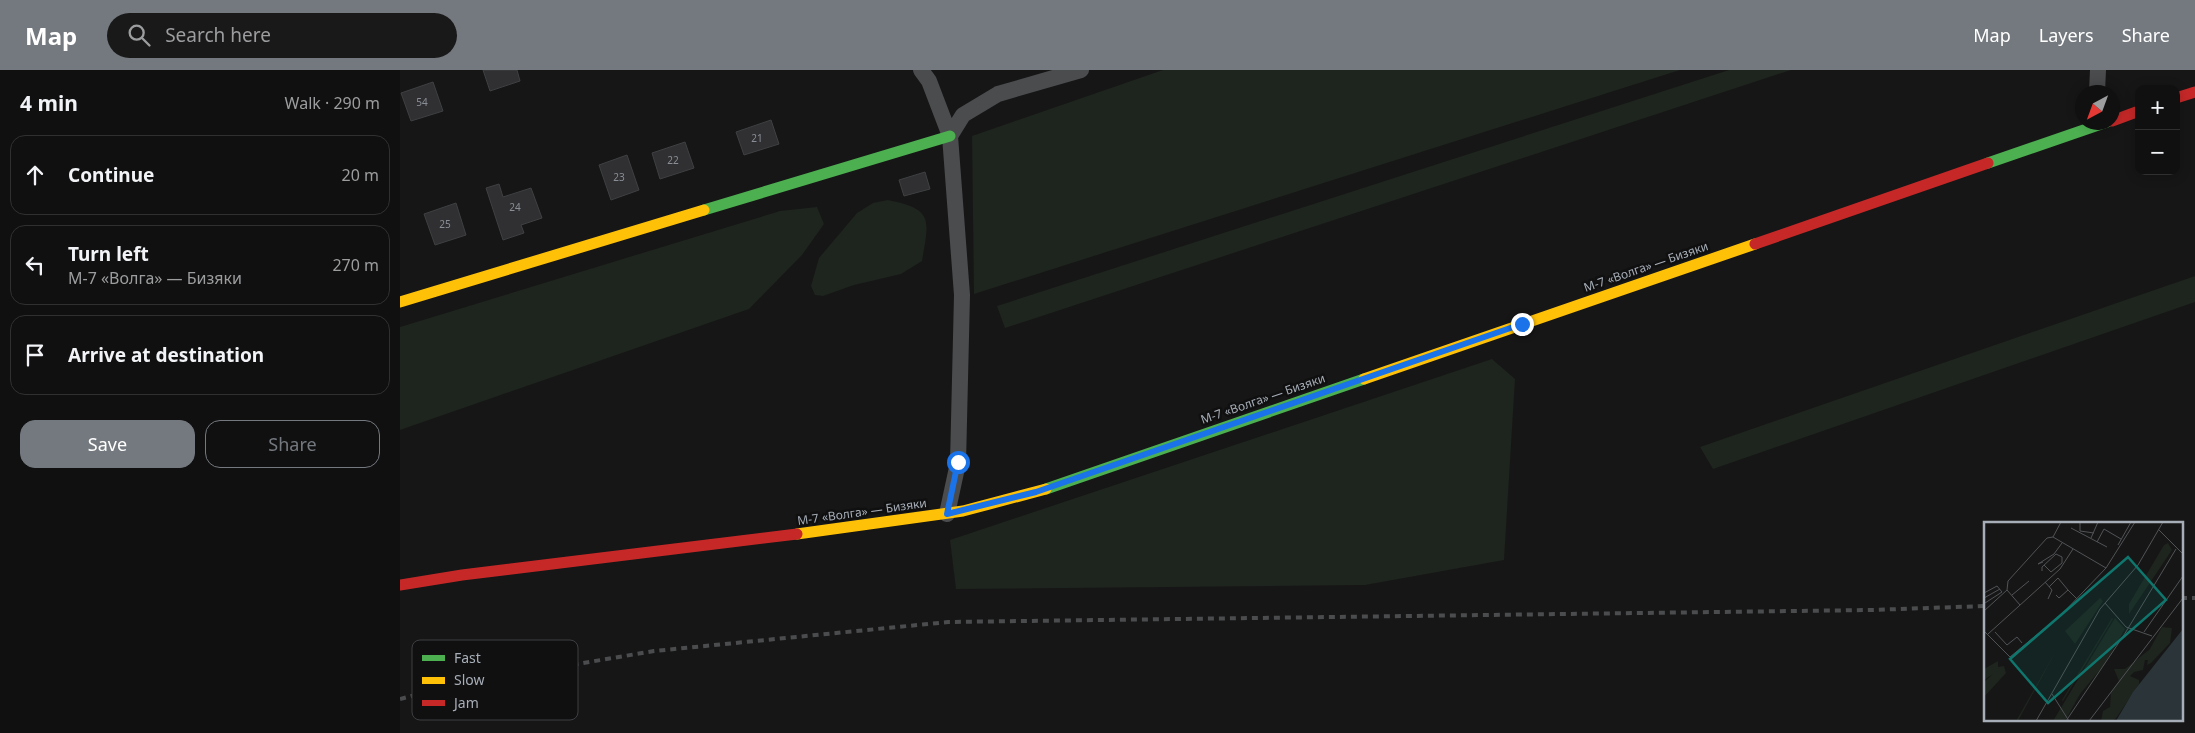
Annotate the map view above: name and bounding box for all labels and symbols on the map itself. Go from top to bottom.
north arrow [2075,85,2120,130]
house number: 54 [416,95,428,109]
house number: 21 [751,131,763,145]
house number: 22 [667,153,679,167]
house number: 23 [613,170,625,184]
house number: 24 [509,200,521,214]
house number: 25 [439,217,451,231]
street label: М-7 «Волга» — Бизяки [1581,237,1710,296]
route end [1511,313,1534,336]
street label: М-7 «Волга» — Бизяки [1198,369,1327,428]
route start [947,451,970,474]
street label: М-7 «Волга» — Бизяки [796,494,928,529]
inset map [1984,522,2182,720]
legend [412,640,578,720]
text: Fast [454,648,481,667]
text: Slow [454,670,485,689]
text: Jam [452,693,479,712]

